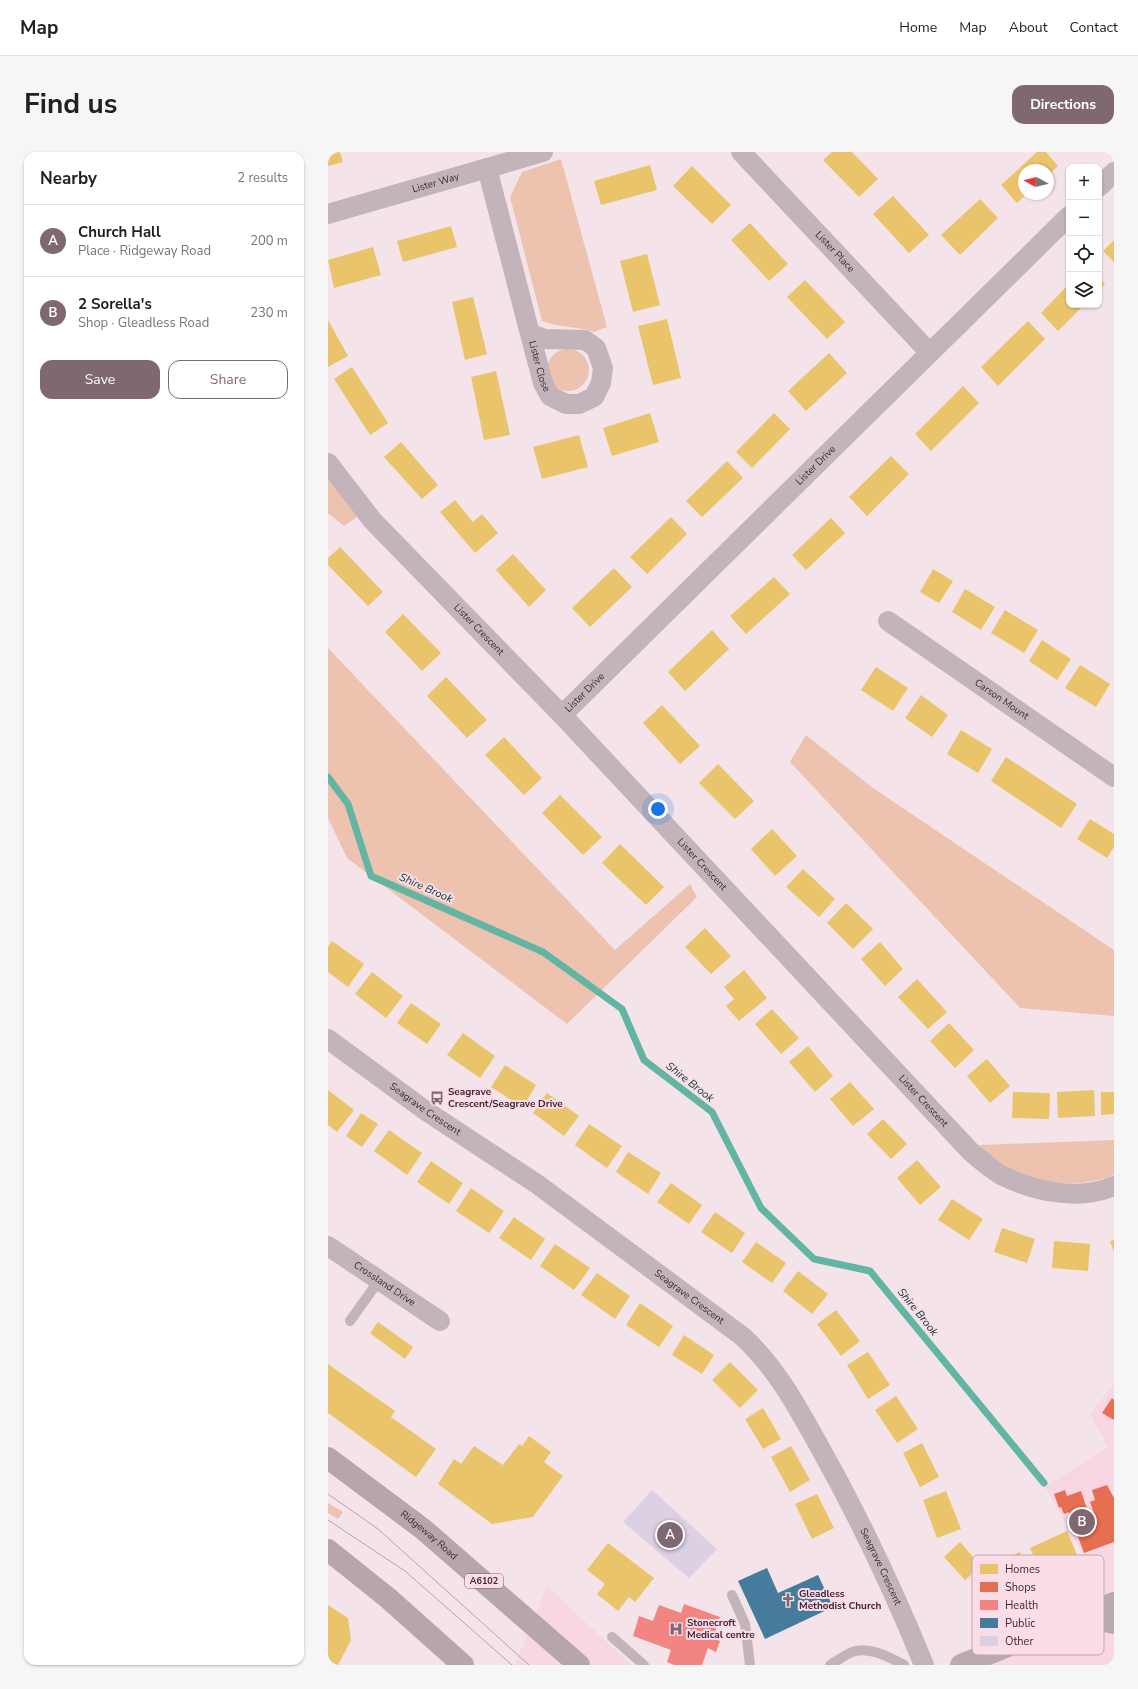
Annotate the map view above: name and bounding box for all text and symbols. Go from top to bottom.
text: Map [20,15,58,41]
text: Home [899,18,937,37]
text: Map [959,18,987,37]
text: About [1009,18,1048,37]
text: Contact [1070,18,1118,37]
text: Find us [24,85,118,123]
button: Directions [1012,85,1114,124]
north arrow [1018,164,1054,200]
map controls [1066,164,1102,308]
button: + [1066,164,1102,200]
text: Nearby [40,167,97,190]
text: 2 results [237,169,288,187]
street label: Lister Way [410,169,462,196]
button: − [1066,200,1102,236]
text: Church Hall [78,222,161,242]
street label: Lister Place [812,228,858,276]
text: A [48,232,58,250]
text: 200 m [250,232,288,250]
button: locate [1066,236,1102,272]
text: Place · Ridgeway Road [78,242,211,260]
button: layers [1066,272,1102,308]
text: 2 Sorella's [78,294,152,314]
text: B [49,304,57,322]
text: 230 m [250,304,288,322]
text: Shop · Gleadless Road [78,314,209,332]
street label: Lister Close [525,339,554,394]
button: Save [40,360,160,399]
button: Share [168,360,288,399]
street label: Lister Drive [793,442,839,488]
street label: Lister Crescent [450,601,507,659]
street label: Lister Drive [562,670,608,716]
street label: Carson Mount [972,676,1032,723]
your location [648,799,668,819]
street label: Lister Crescent [674,835,730,894]
water label: Shire Brook [397,870,456,907]
water label: Shire Brook [663,1058,718,1106]
street label: Lister Crescent [895,1072,952,1131]
street label: Seagrave Crescent [387,1080,464,1139]
place label: Seagrave Crescent/Seagrave Drive [448,1085,563,1111]
bus stop icon: Seagrave Crescent/Seagrave Drive [429,1090,445,1106]
street label: Crossland Drive [351,1258,418,1310]
street label: Seagrave Crescent [651,1266,728,1328]
water label: Shire Brook [894,1285,942,1339]
street label: Ridgeway Road [397,1507,461,1563]
pin: B [1069,1507,1095,1537]
pin: A [657,1520,683,1550]
street label: Seagrave Crescent [856,1526,905,1608]
legend [972,1555,1104,1655]
text: Homes [1005,1562,1040,1577]
road number: A6102 [465,1574,503,1588]
text: Shops [1005,1580,1036,1595]
place label: Gleadless Methodist Church [799,1587,881,1613]
church icon: Gleadless Methodist Church [780,1592,796,1608]
text: Health [1005,1598,1038,1613]
place label: Stonecroft Medical centre [687,1616,755,1642]
text: Public [1005,1616,1035,1631]
hospital icon: Stonecroft Medical centre [668,1621,684,1637]
text: Other [1005,1634,1033,1649]

